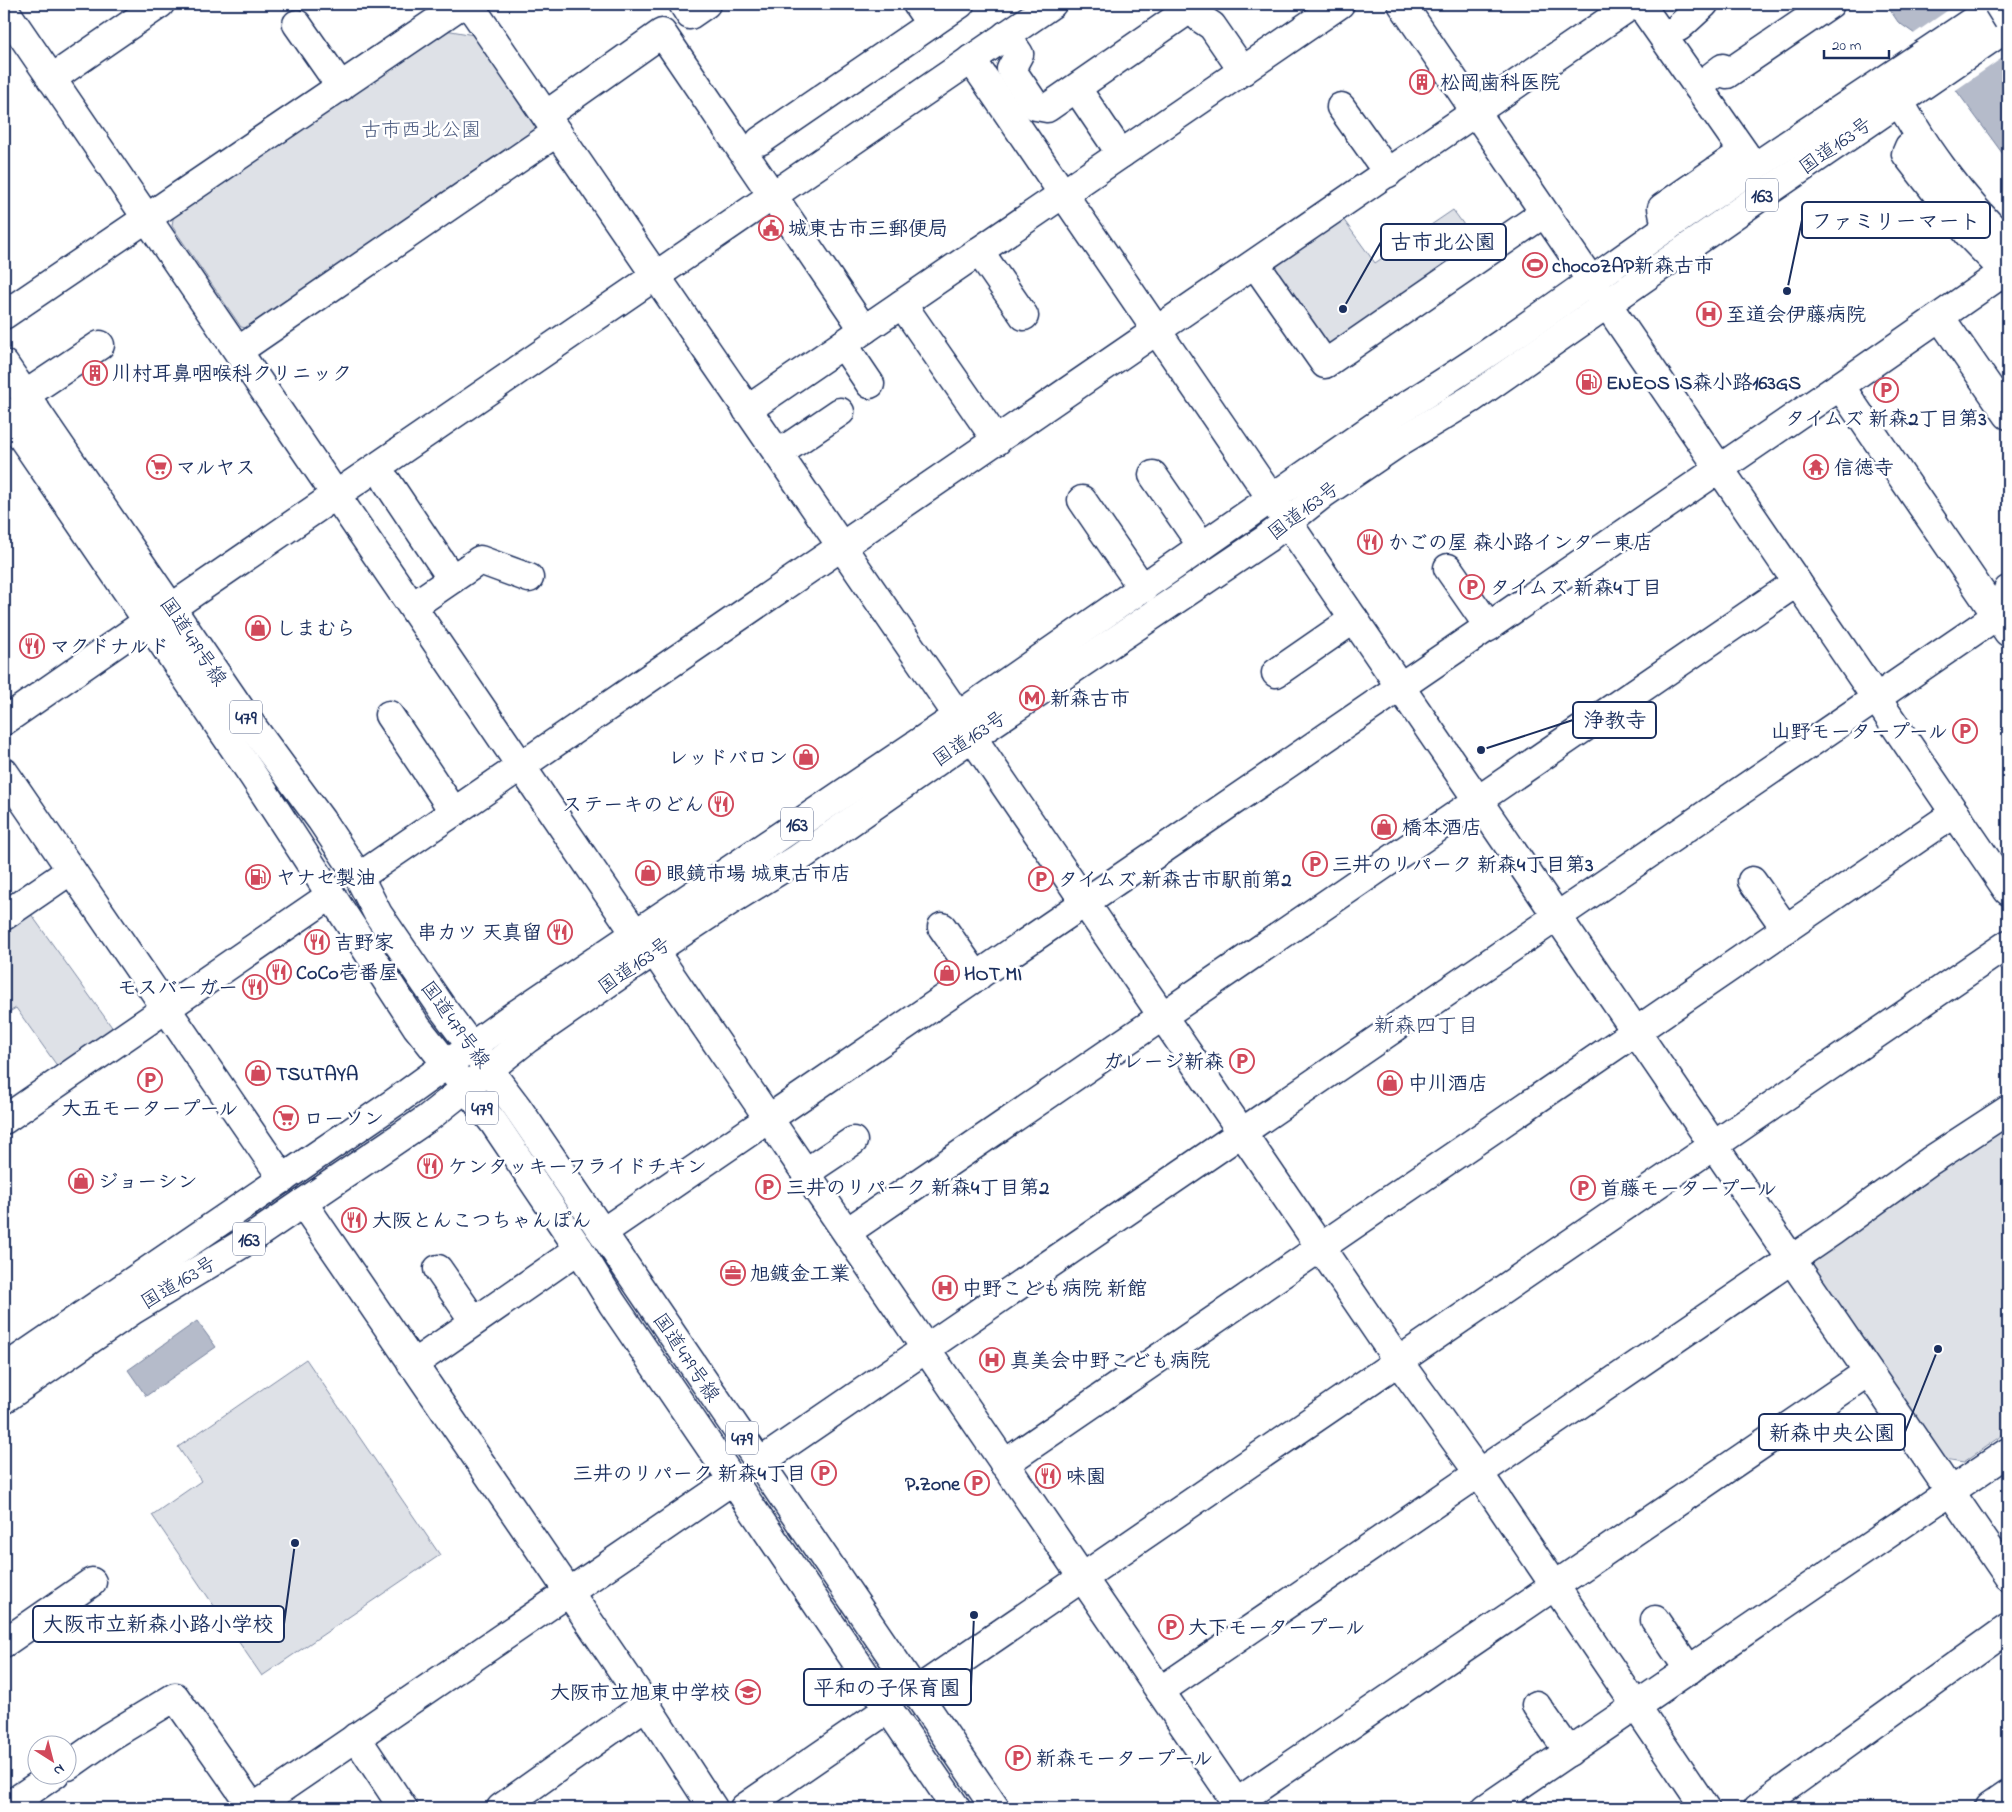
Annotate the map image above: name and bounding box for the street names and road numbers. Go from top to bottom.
street label: 国道163号 [1794,111,1879,183]
road number: 163 [1746,178,1778,212]
street label: 国道163号 [1262,475,1347,549]
street label: 国道479号線 [151,592,233,693]
road number: 479 [230,700,262,734]
street label: 国道163号 [928,705,1013,775]
road number: 163 [781,808,813,841]
street label: 国道163号 [593,931,678,1003]
street label: 国道479号線 [412,975,496,1075]
road number: 479 [466,1092,498,1124]
road number: 163 [233,1222,265,1256]
street label: 国道163号 [136,1250,223,1318]
street label: 国道479号線 [644,1308,726,1409]
road number: 479 [726,1422,758,1455]

